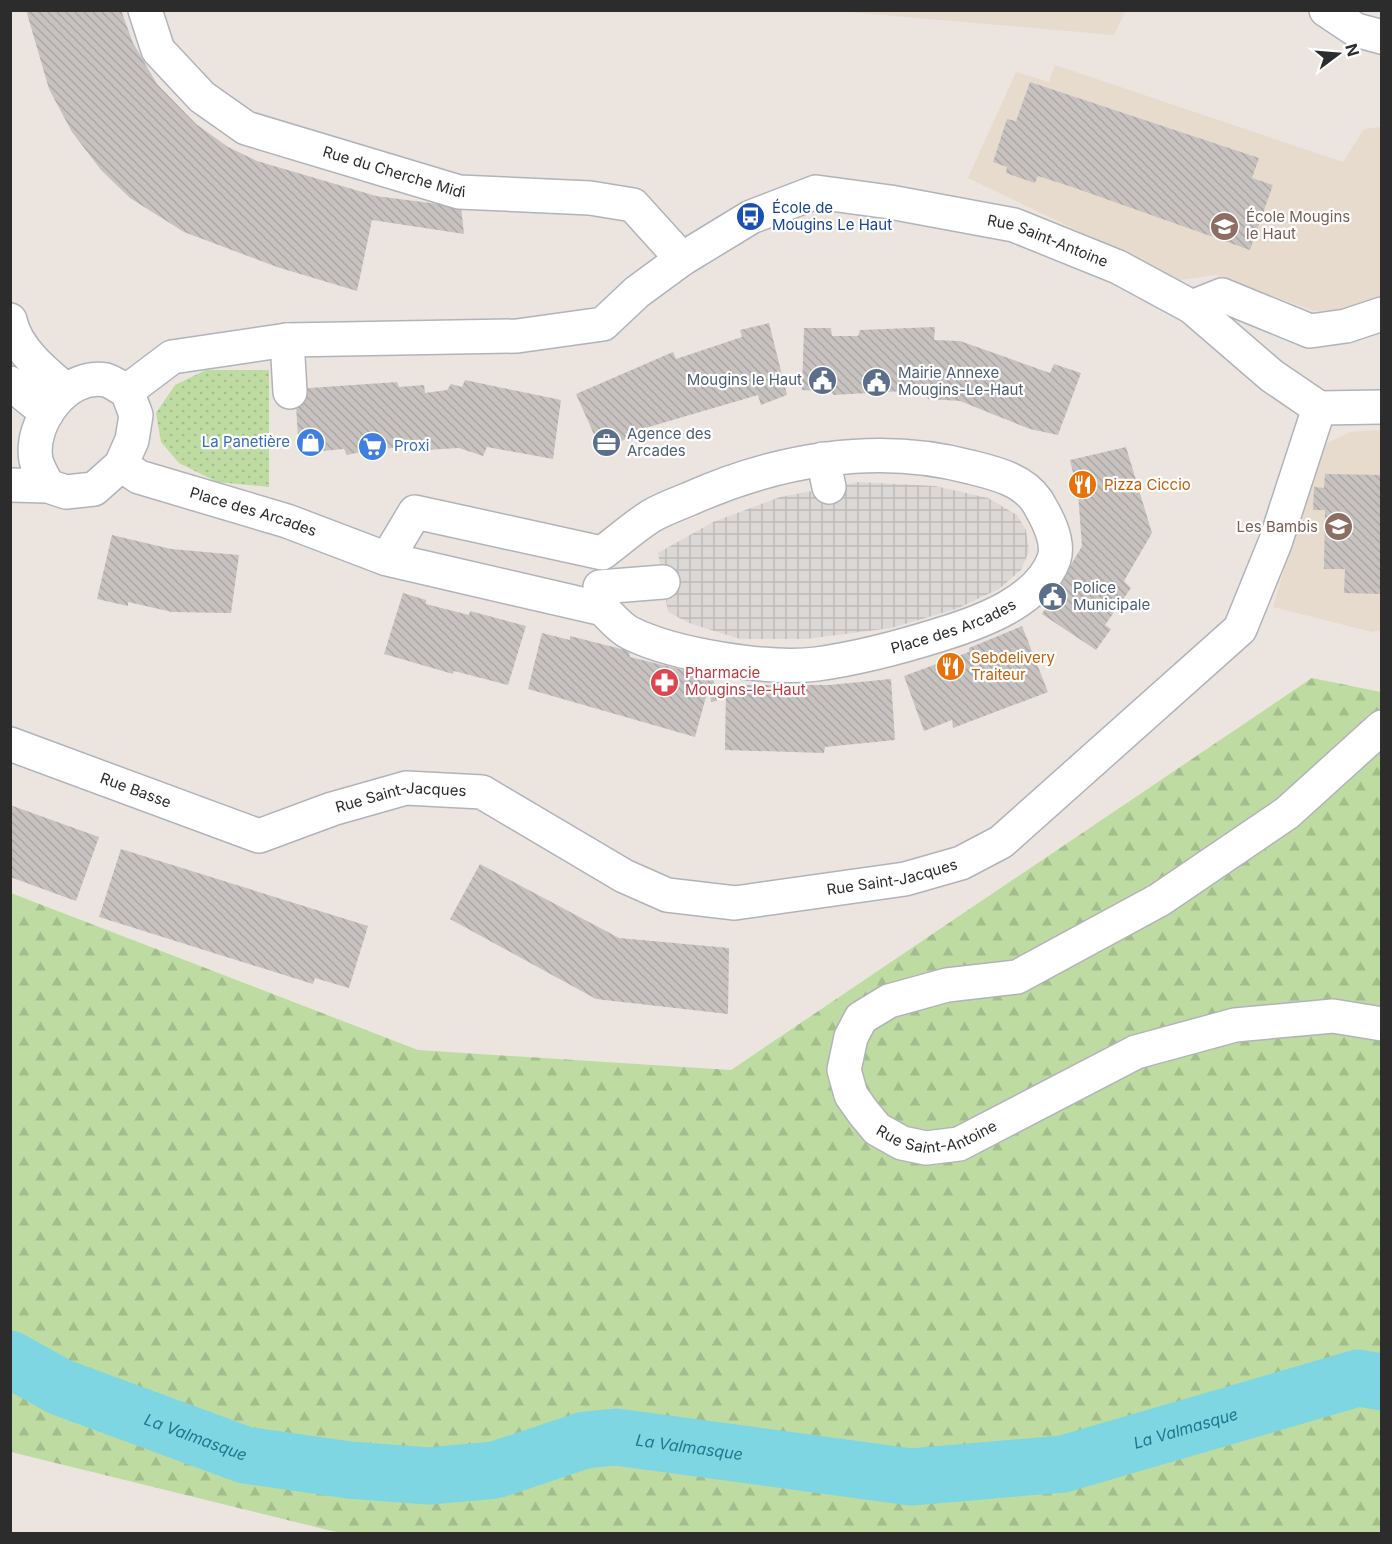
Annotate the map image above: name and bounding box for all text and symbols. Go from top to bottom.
north arrow [1308,24,1368,84]
text: N [1341,41,1364,58]
street label: Rue du Cherche Midi [321,142,466,201]
place label: École de Mougins Le Haut [772,198,892,234]
bus stop icon: École de Mougins Le Haut [735,201,767,233]
place label: École Mougins le Haut [1246,207,1350,243]
street label: Rue Saint-Antoine [986,210,1111,271]
school or university icon: École Mougins le Haut [1209,210,1241,242]
place label: Mairie Annexe Mougins-Le-Haut [898,363,1023,399]
public building icon: Mougins le Haut [807,364,839,396]
public building icon: Mairie Annexe Mougins-Le-Haut [861,366,893,398]
place label: Mougins le Haut [687,370,802,389]
place label: Agence des Arcades [627,424,712,460]
shop icon: La Panetière [295,426,327,458]
office icon: Agence des Arcades [590,427,622,459]
supermarket icon: Proxi [357,430,389,462]
place label: La Panetière [202,432,290,451]
place label: Proxi [394,436,429,455]
restaurant icon: Pizza Ciccio [1067,469,1099,501]
place label: Pizza Ciccio [1104,475,1191,494]
street label: Place des Arcades [188,483,320,540]
school or university icon: Les Bambis [1323,511,1355,543]
place label: Les Bambis [1237,517,1318,536]
place label: Police Municipale [1073,578,1150,614]
public building icon: Police Municipale [1036,581,1068,613]
street label: Place des Arcades [888,595,1019,658]
place label: Sebdelivery Traiteur [971,648,1056,684]
restaurant icon: Sebdelivery Traiteur [934,651,966,683]
place label: Pharmacie Mougins-le-Haut [685,663,806,699]
pharmacy icon: Pharmacie Mougins-le-Haut [648,666,680,698]
street label: Rue Basse [98,768,174,812]
street label: Rue Saint-Jacques [333,778,467,817]
street label: Rue Saint-Jacques [825,854,960,899]
street label: Rue Saint-Antoine [873,1113,1001,1133]
text: Rue Saint-Antoine [873,1116,1000,1157]
water label: La Valmasque [1131,1404,1240,1453]
water label: La Valmasque [142,1409,250,1465]
water label: La Valmasque [634,1430,744,1464]

